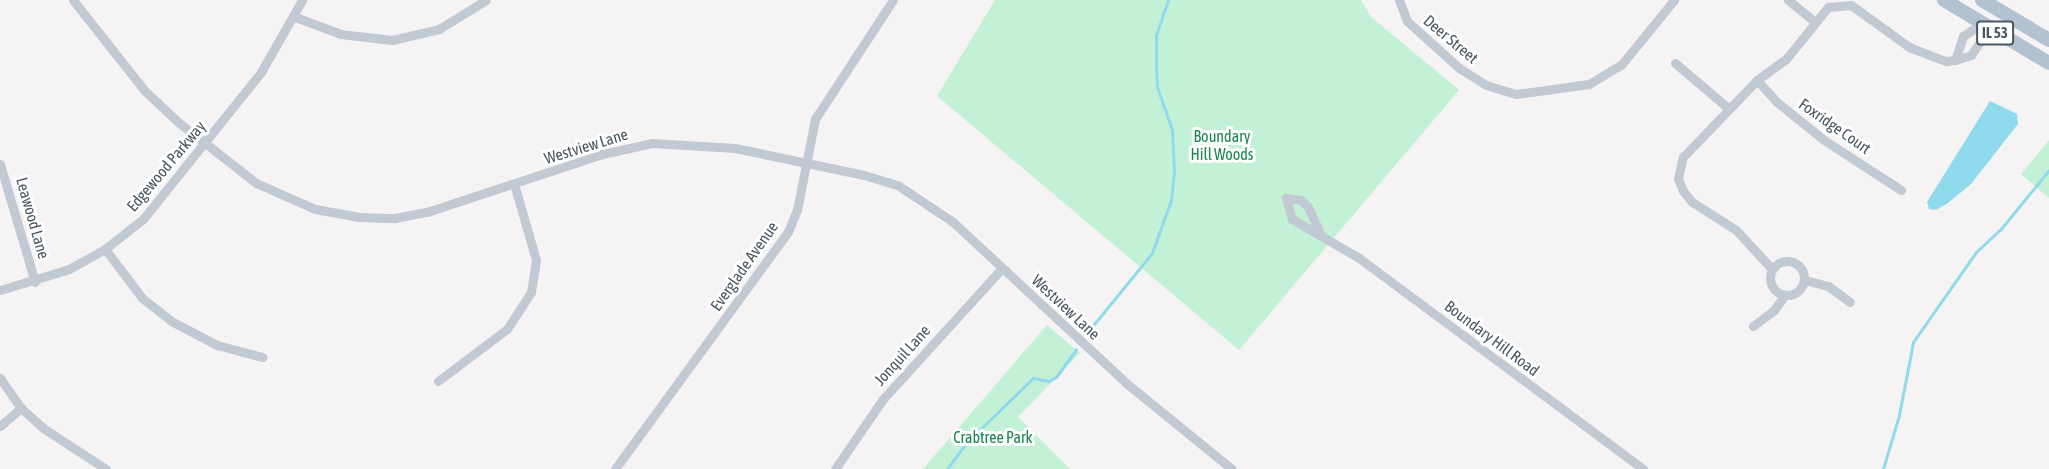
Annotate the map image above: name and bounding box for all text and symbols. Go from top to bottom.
street label: Deer Street [1420,11,1482,67]
road number: IL 53 [1976,21,2014,45]
street label: Foxridge Court [1795,94,1875,158]
street label: Edgewood Parkway [123,117,209,215]
street label: Westview Lane [542,124,630,168]
park label: Boundary Hill Woods [1190,126,1254,164]
street label: Leawood Lane [12,175,54,261]
street label: Everglade Avenue [706,218,782,314]
street label: Westview Lane [1028,271,1104,343]
street label: Boundary Hill Road [1441,296,1543,380]
street label: Jonquil Lane [870,321,934,389]
park label: Crabtree Park [953,427,1033,447]

